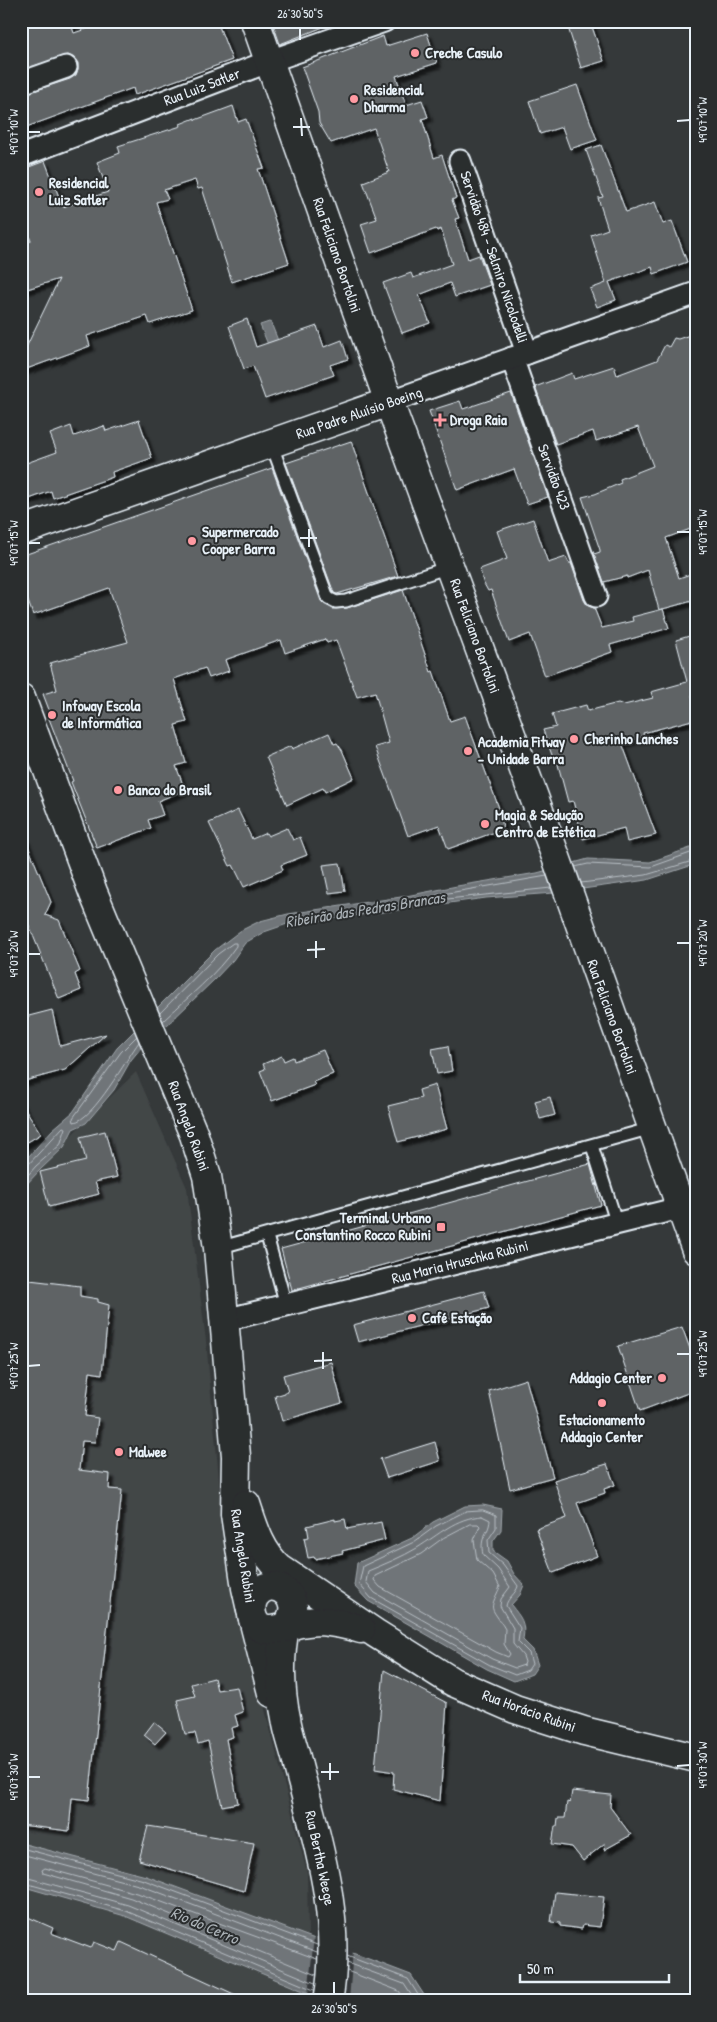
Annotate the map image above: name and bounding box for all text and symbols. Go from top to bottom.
text: 26°30'50"S [277,5,323,22]
place label: Creche Casulo [425,42,502,63]
marker: Creche Casulo [409,47,421,59]
street label: Rua Luiz Satler [160,62,243,111]
place label: Residencial Dharma [364,79,425,117]
marker: Residencial Dharma [348,93,360,105]
text: 49°07'10"W [694,97,711,143]
text: 49°07'10"W [5,109,22,155]
street label: Servidão 484 - Selmiro Nicolodelli [455,168,534,346]
place label: Residencial Luiz Satler [49,172,110,210]
marker: Residencial Luiz Satler [33,186,45,198]
street label: Rua Feliciano Bortolini [308,194,367,315]
street label: Rua Padre Aluísio Boeing [293,381,425,444]
place label: Droga Raia [450,409,507,431]
marker: Droga Raia [434,414,446,426]
street label: Servidão 423 [533,441,576,513]
text: 49°07'15"W [694,509,711,555]
text: 49°07'15"W [5,520,22,566]
place label: Supermercado Cooper Barra [202,521,279,560]
marker: Supermercado Cooper Barra [186,535,198,547]
street label: Rua Feliciano Bortolini [445,576,506,696]
place label: Infoway Escola de Informática [62,695,141,733]
marker: Infoway Escola de Informática [46,709,58,721]
place label: Cherinho Lanches [584,728,679,749]
place label: Academia Fitway - Unidade Barra [478,731,566,769]
marker: Cherinho Lanches [568,733,580,745]
marker: Academia Fitway - Unidade Barra [462,745,474,757]
place label: Banco do Brasil [128,779,212,800]
marker: Banco do Brasil [112,784,124,796]
place label: Magia & Sedução Centro de Estética [495,804,596,842]
marker: Magia & Sedução Centro de Estética [479,818,491,830]
water label: Ribeirão das Pedras Brancas [284,885,448,932]
text: 49°07'20"W [694,919,711,967]
text: 49°07'20"W [5,930,22,978]
street label: Rua Feliciano Bortolini [582,957,643,1077]
street label: Rua Angelo Rubini [163,1078,216,1174]
place label: Terminal Urbano Constantino Rocco Rubini [295,1207,431,1245]
marker: Terminal Urbano Constantino Rocco Rubini [435,1221,447,1233]
street label: Rua Maria Hruschka Rubini [389,1234,530,1289]
place label: Café Estação [422,1307,492,1328]
marker: Café Estação [406,1312,418,1324]
text: 49°07'25"W [694,1330,711,1377]
text: 49°07'25"W [5,1342,22,1389]
place label: Addagio Center [570,1367,652,1389]
marker: Addagio Center [656,1372,668,1384]
marker: Estacionamento Addagio Center [596,1397,608,1409]
place label: Estacionamento Addagio Center [559,1409,645,1448]
place label: Malwee [129,1441,167,1462]
marker: Malwee [113,1446,125,1458]
street label: Rua Angelo Rubini [226,1507,261,1604]
street label: Rua Horácio Rubini [480,1684,579,1737]
text: 49°07'30"W [694,1741,711,1788]
text: 49°07'30"W [5,1753,22,1800]
street label: Rua Bertha Weege [300,1809,341,1907]
water label: Rio do Cerro [168,1901,244,1950]
scale bar [520,1952,668,1984]
text: 50 m [527,1958,554,1979]
text: 26°30'50"S [311,2000,357,2017]

